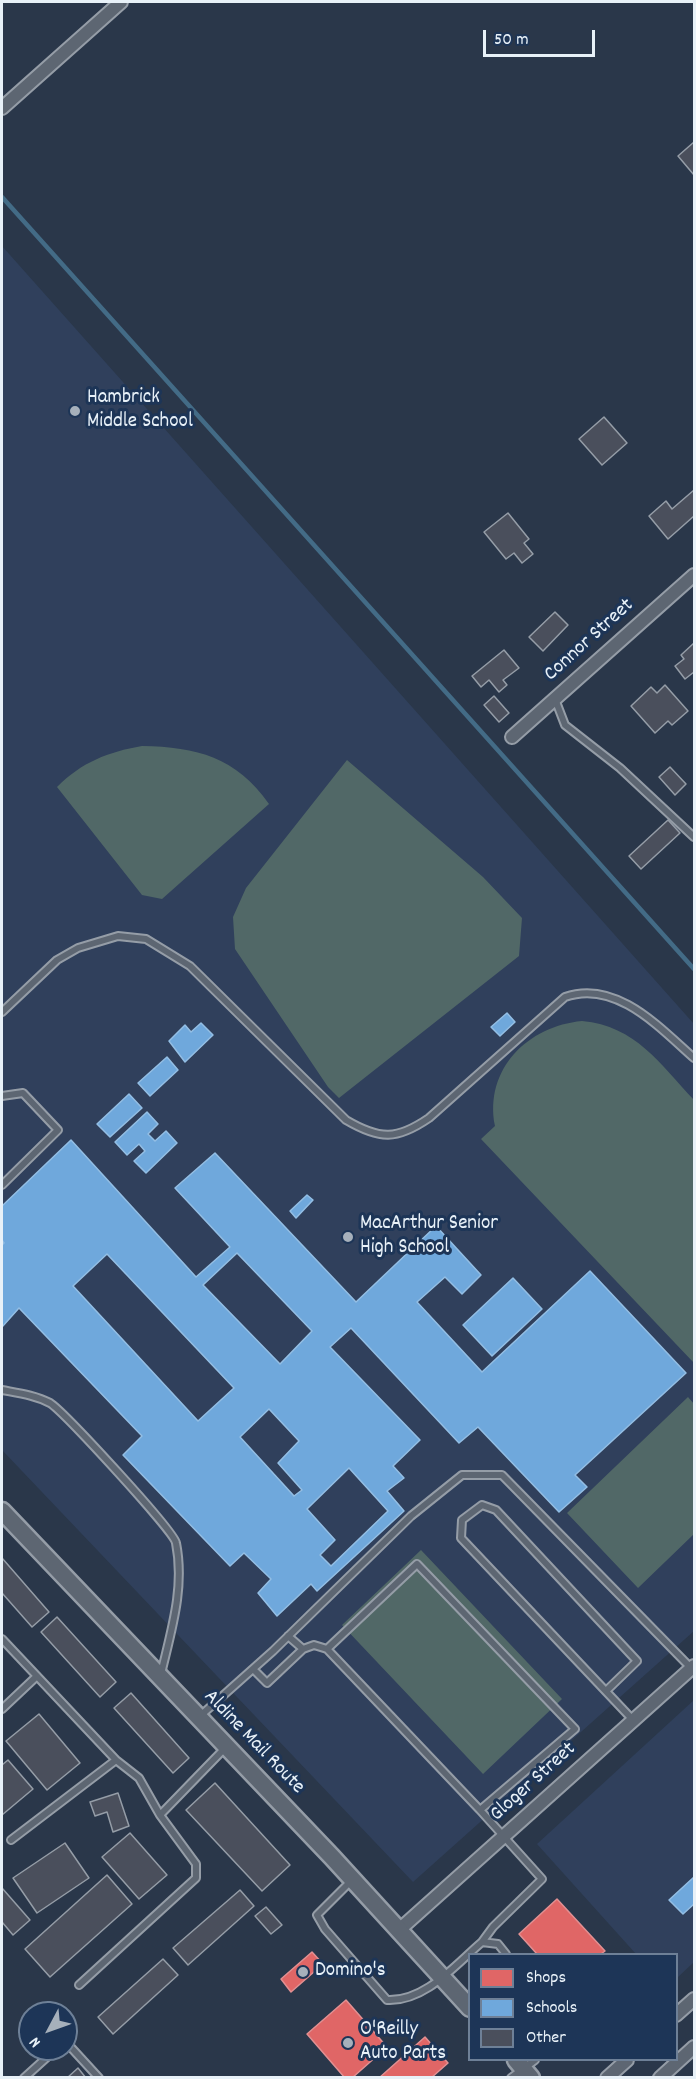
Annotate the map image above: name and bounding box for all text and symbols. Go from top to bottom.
scale bar [486,18,598,56]
text: 50 m [494,28,529,53]
place label: Hambrick Middle School [87,386,193,436]
marker: Hambrick Middle School [68,404,82,418]
street label: Connor Street [540,594,640,688]
place label: MacArthur Senior High School [360,1212,498,1262]
marker: MacArthur Senior High School [341,1230,355,1244]
street label: Aldine Mail Route [197,1686,309,1800]
street label: Gloger Street [486,1738,582,1828]
legend [468,1953,678,2061]
place label: Domino's [315,1959,385,1985]
marker: Domino's [296,1965,310,1979]
text: Shops [526,1966,566,1991]
text: Schools [526,1996,577,2021]
north arrow [18,2001,78,2061]
place label: O'Reilly Auto Parts [360,2018,446,2068]
text: Other [526,2026,566,2051]
text: N [24,2031,47,2052]
marker: O'Reilly Auto Parts [341,2036,355,2050]

